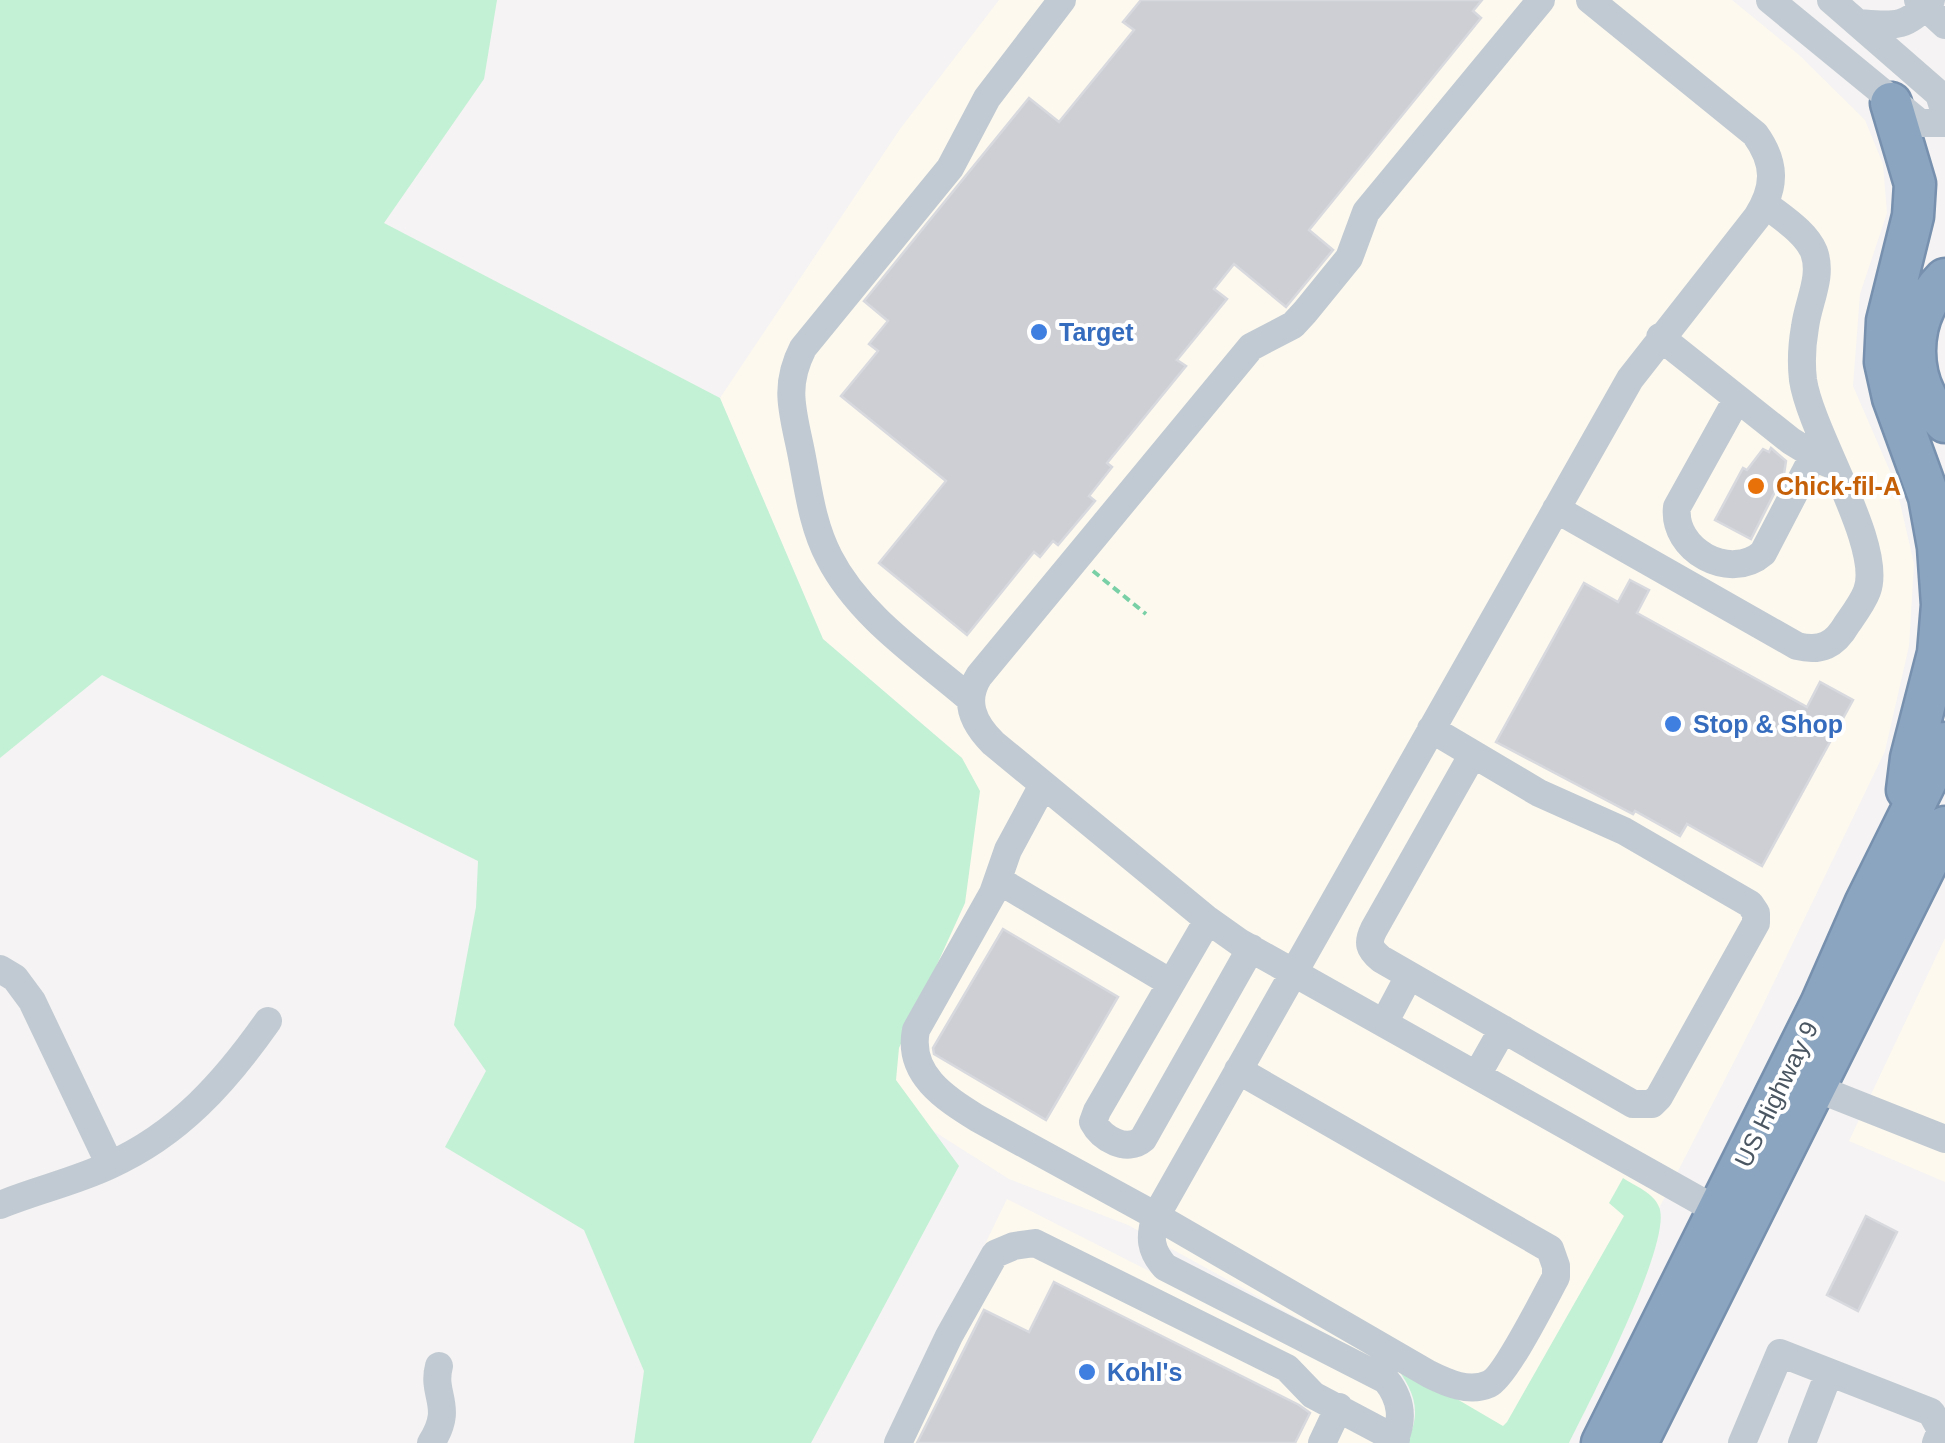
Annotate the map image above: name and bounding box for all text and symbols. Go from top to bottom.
place label: Target [1059,318,1134,346]
marker: Target [1028,321,1050,343]
place label: Chick-fil-A [1776,472,1901,500]
marker: Chick-fil-A [1745,475,1767,497]
place label: Stop & Shop [1693,710,1843,738]
marker: Stop & Shop [1662,713,1684,735]
street label: US Highway 9 [1729,1017,1823,1171]
place label: Kohl's [1107,1358,1182,1386]
marker: Kohl's [1076,1361,1098,1383]

